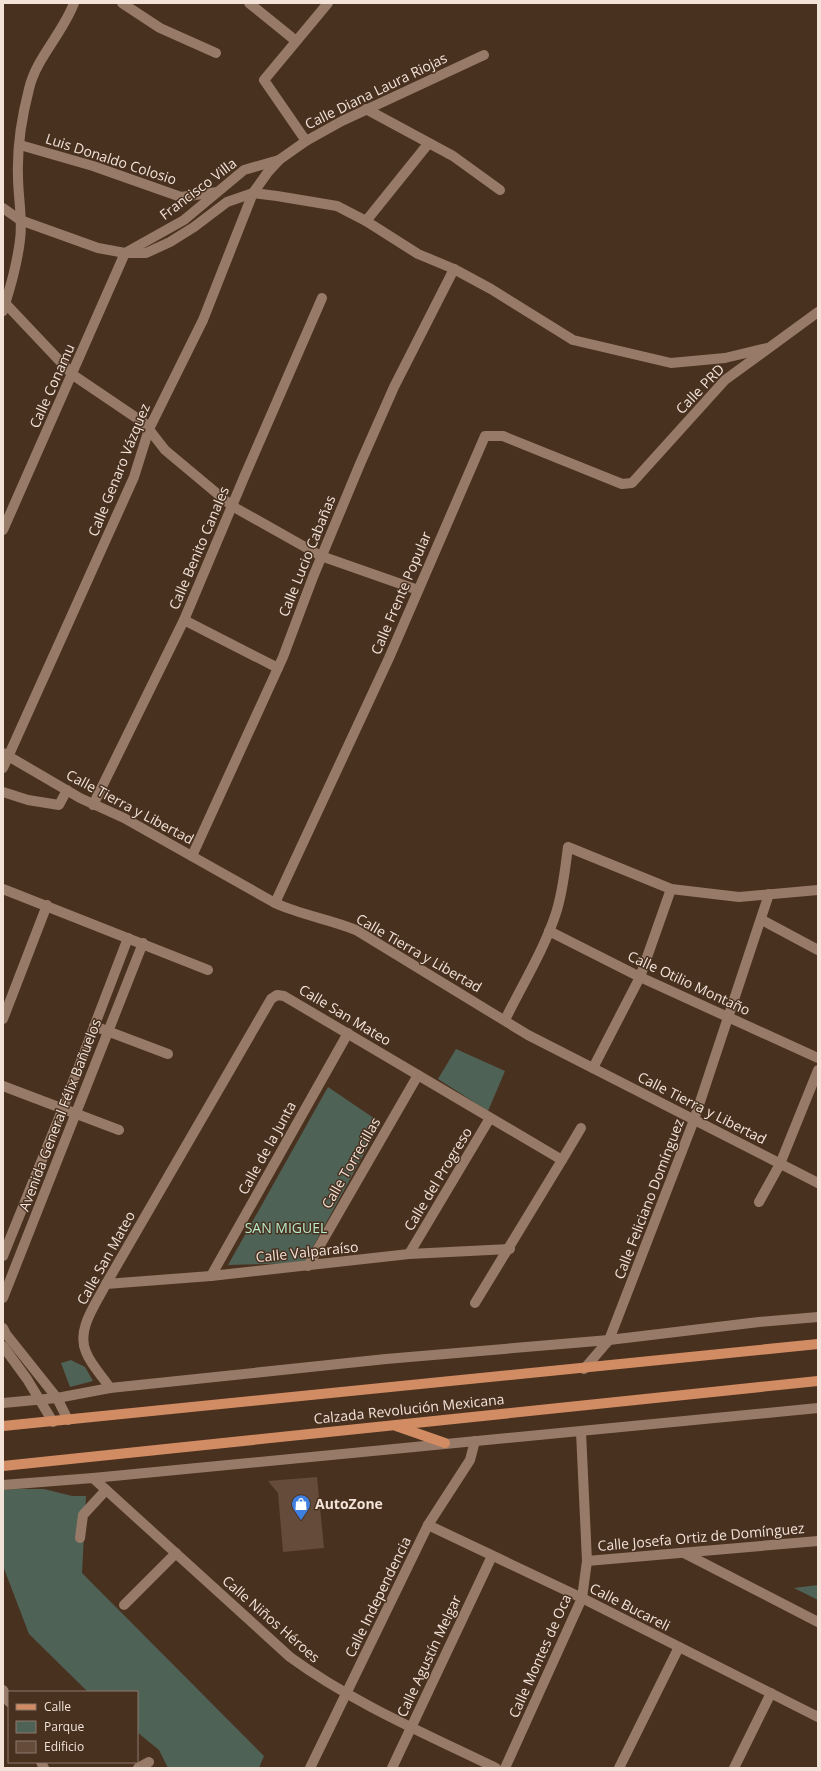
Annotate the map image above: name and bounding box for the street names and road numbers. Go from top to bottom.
street label: Calle Diana Laura Riojas [301,48,450,133]
street label: Luis Donaldo Colosio [43,128,179,189]
street label: Francisco Villa [155,153,240,224]
street label: Calle Conamu [24,341,79,431]
street label: Calle PRD [671,360,728,418]
street label: Calle Genaro Vázquez [83,400,154,539]
street label: Calle Benito Canales [164,483,233,612]
street label: Calle Lucio Cabañas [274,492,340,619]
street label: Calle Frente Popular [366,528,435,657]
street label: Calle Tierra y Libertad [63,765,197,848]
street label: Calle Tierra y Libertad [353,909,486,996]
street label: Calle Otilio Montaño [625,946,754,1019]
street label: Calle San Mateo [296,980,395,1050]
street label: Avenida General Félix Bañuelos [14,1016,105,1214]
street label: Calle Tierra y Libertad [635,1067,770,1148]
street label: Calle de la Junta [233,1098,300,1198]
street label: Calle Torrecillas [317,1113,385,1212]
street label: Calle Feliciano Domínguez [609,1116,688,1282]
street label: Calle del Progreso [399,1123,476,1234]
street label: Calle San Mateo [72,1207,139,1308]
street label: Calle Valparaíso [255,1237,359,1266]
street label: Calzada Revolución Mexicana [313,1389,505,1428]
street label: Calle Josefa Ortiz de Domínguez [597,1518,806,1555]
street label: Calle Independencia [340,1533,415,1660]
street label: Calle Niños Héroes [219,1571,324,1666]
street label: Calle Bucareli [587,1578,674,1635]
street label: Calle Agustín Melgar [392,1591,465,1720]
street label: Calle Montes de Oca [504,1591,575,1721]

